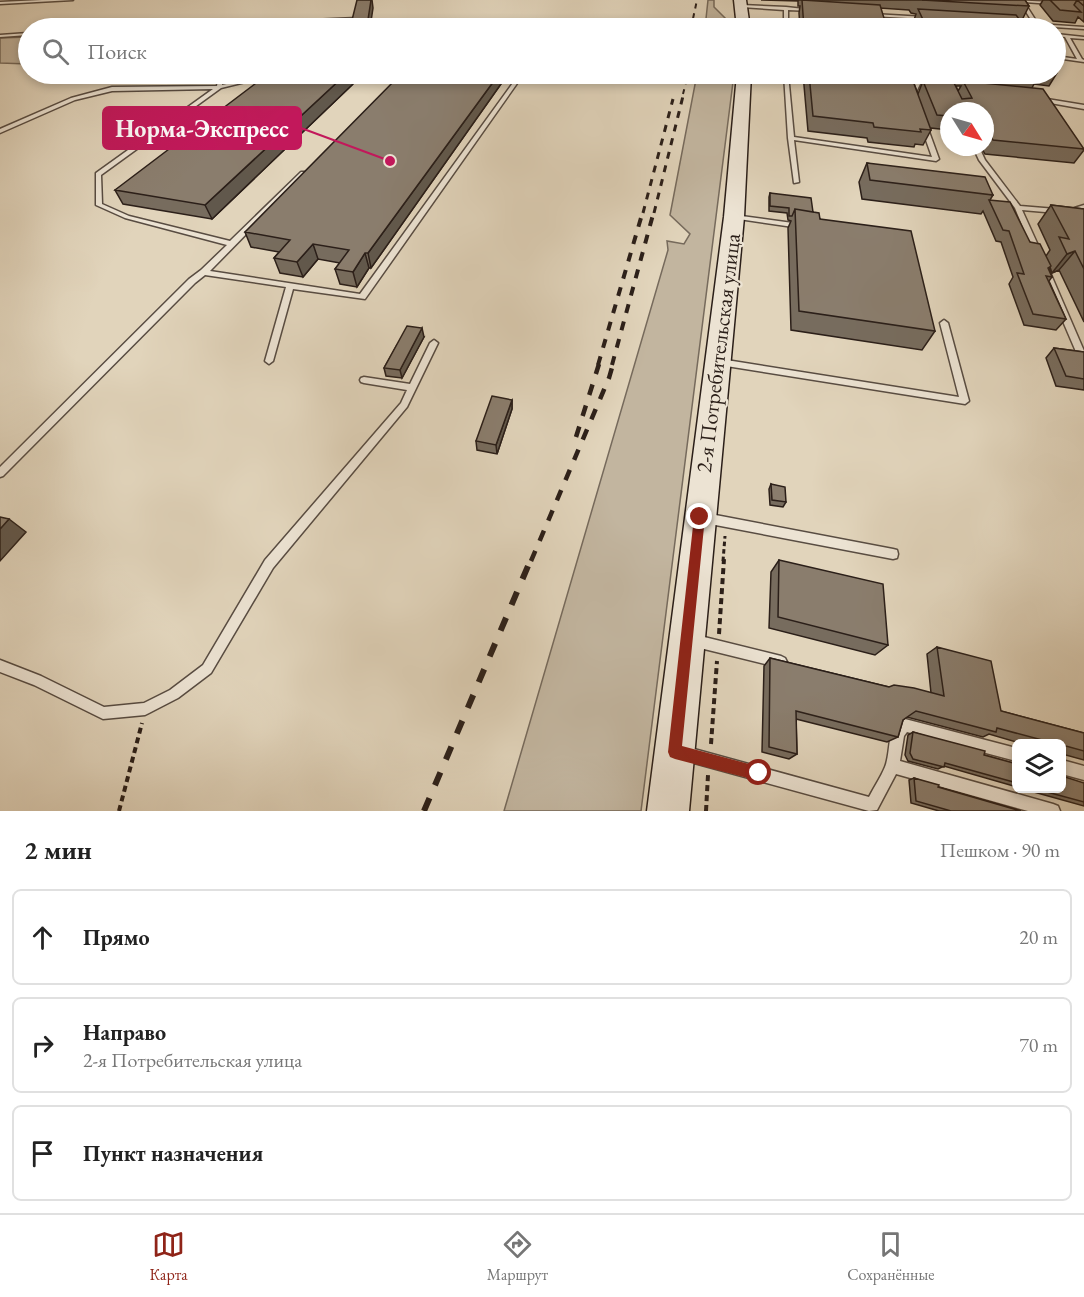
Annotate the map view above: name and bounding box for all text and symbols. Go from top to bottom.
search box [18,18,1066,84]
icon: search [39,35,72,68]
text: Поиск [87,37,147,66]
north arrow [940,102,994,156]
callout: Норма-Экспресс [103,107,301,149]
text: Норма-Экспресс [115,113,289,144]
street label: 2-я Потребительская улица [689,231,747,474]
route end [686,503,712,529]
map controls [1012,739,1066,793]
button: layers [1012,739,1066,793]
route start [745,759,771,785]
text: 2 мин [24,833,92,867]
text: Пешком · 90 m [940,837,1060,863]
icon: ahead [26,921,59,954]
text: Прямо [83,923,150,952]
text: 20 m [1019,924,1058,950]
text: Направо [83,1018,166,1047]
icon: right [26,1029,59,1062]
text: 70 m [1019,1032,1058,1058]
text: 2-я Потребительская улица [83,1047,302,1073]
icon: arrive [26,1137,59,1170]
text: Пункт назначения [83,1139,263,1168]
tab: Карта [150,1228,188,1285]
tab: Маршрут [487,1228,548,1285]
tab: Сохранённые [847,1228,934,1285]

